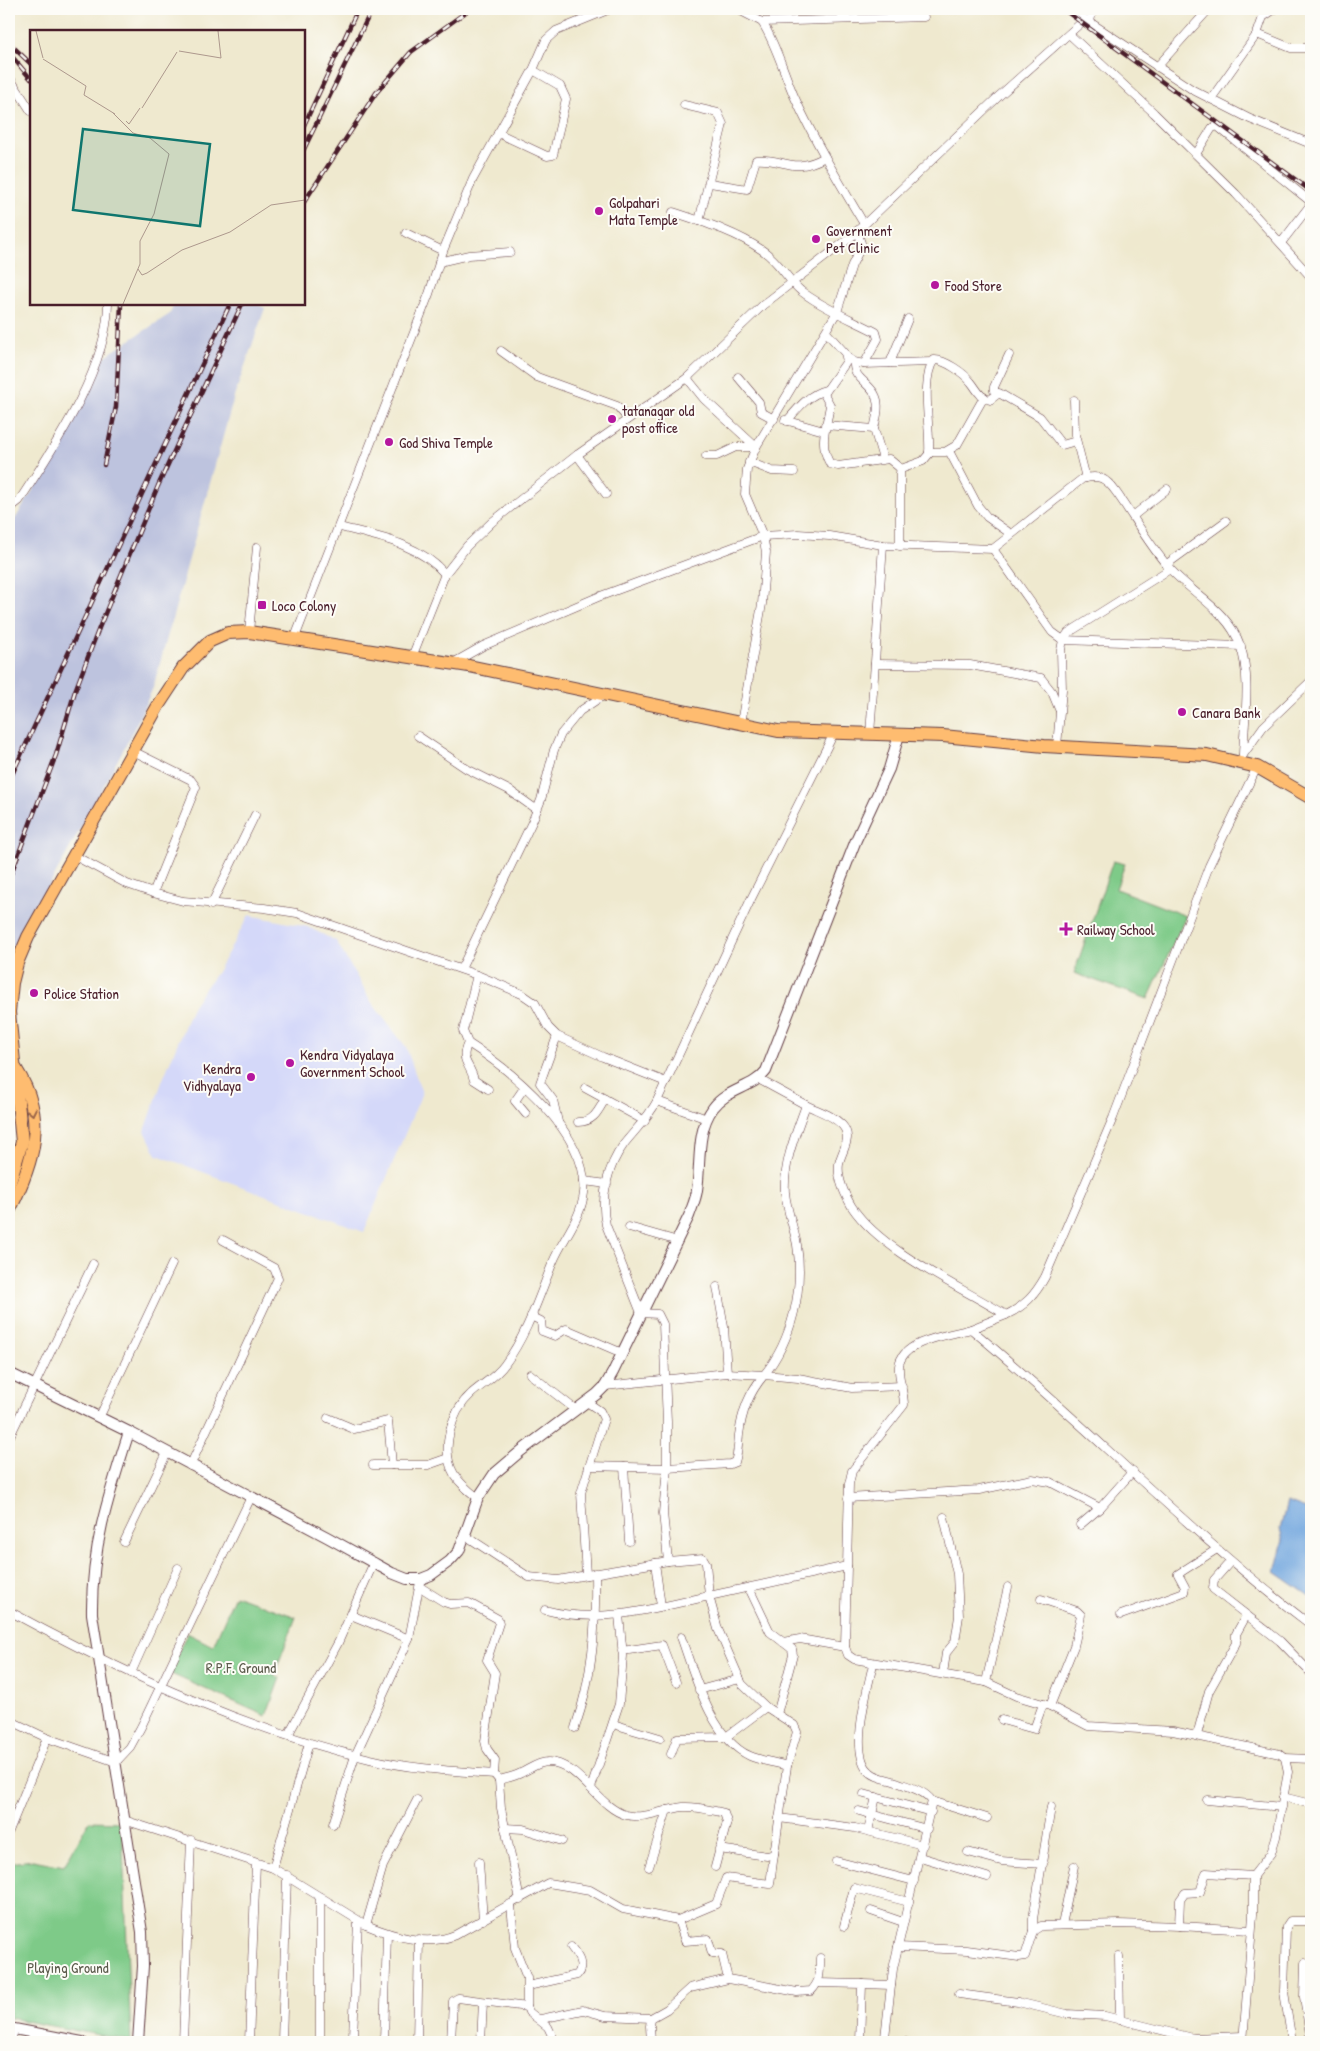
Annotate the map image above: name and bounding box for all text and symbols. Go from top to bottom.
inset map [30,30,305,305]
place label: Golpahari Mata Temple [609,192,678,230]
marker: Golpahari Mata Temple [593,205,605,217]
place label: Government Pet Clinic [826,220,893,258]
marker: Government Pet Clinic [810,233,822,245]
place label: Food Store [944,275,1002,296]
marker: Food Store [929,279,941,291]
place label: tatanagar old post office [622,400,695,438]
marker: tatanagar old post office [606,413,618,425]
place label: God Shiva Temple [399,432,493,453]
marker: God Shiva Temple [383,436,395,448]
place label: Loco Colony [272,595,336,616]
marker: Loco Colony [256,599,268,611]
place label: Canara Bank [1192,702,1260,723]
marker: Canara Bank [1176,706,1188,718]
place label: Railway School [1077,919,1155,940]
marker: Railway School [1059,922,1073,936]
place label: Police Station [44,983,119,1004]
marker: Police Station [28,987,40,999]
place label: Kendra Vidyalaya Government School [300,1044,404,1082]
marker: Kendra Vidyalaya Government School [284,1057,296,1069]
place label: Kendra Vidhyalaya [183,1058,241,1096]
marker: Kendra Vidhyalaya [245,1071,257,1083]
one-way arrow [26,1107,37,1116]
park label: R.P.F. Ground [206,1657,276,1678]
park label: Playing Ground [27,1957,109,1978]

